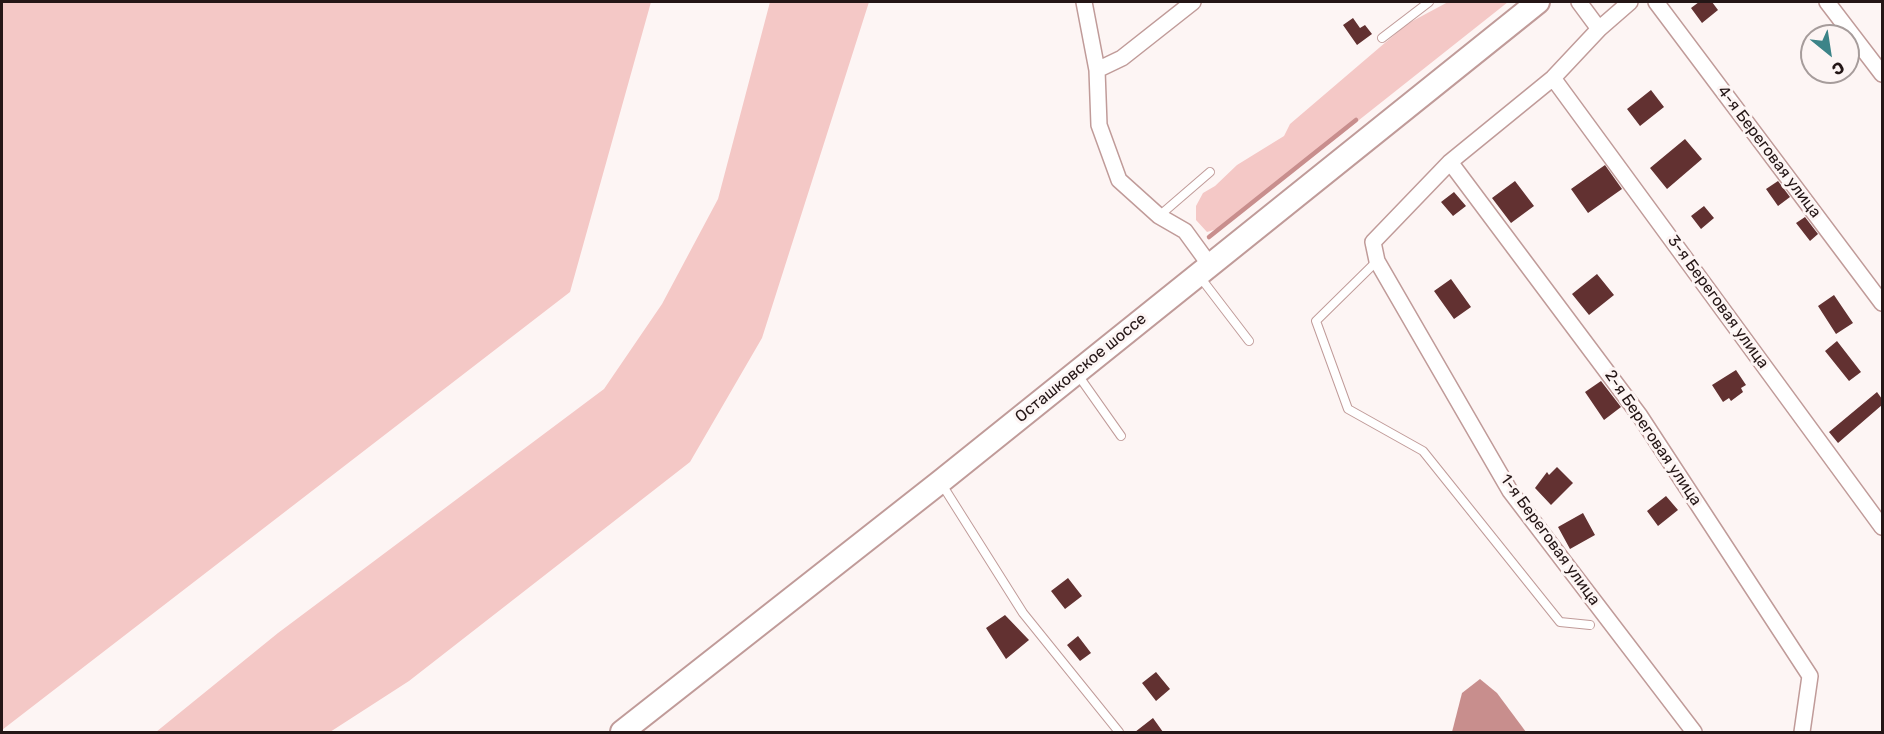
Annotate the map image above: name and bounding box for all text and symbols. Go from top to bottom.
north arrow [1800,24,1860,84]
text: С [1829,57,1848,79]
street label: 4-я Береговая улица [1713,82,1825,222]
street label: 3-я Береговая улица [1663,232,1773,372]
street label: Осташковское шоссе [1012,309,1150,427]
street label: 2-я Береговая улица [1600,367,1706,509]
street label: 1-я Береговая улица [1496,471,1604,609]

